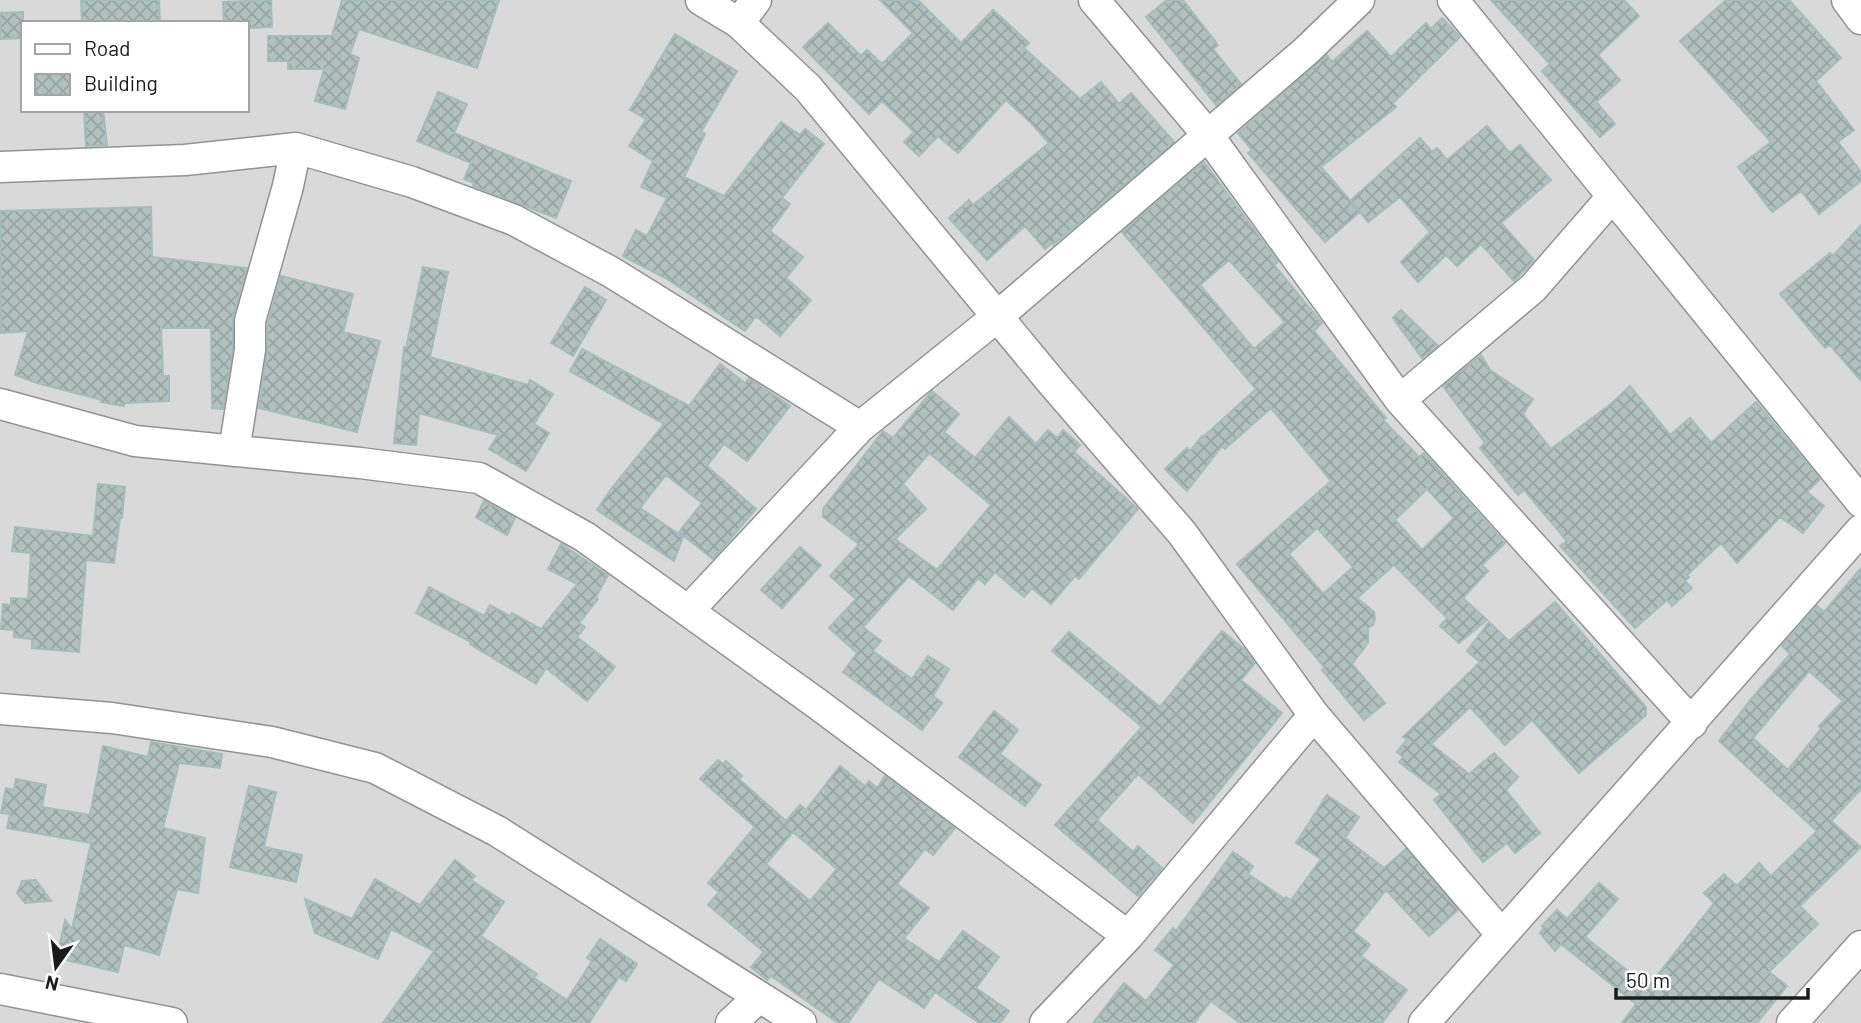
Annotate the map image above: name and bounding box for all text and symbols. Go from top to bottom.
legend [21,21,248,112]
text: Road [84,35,130,60]
text: Building [84,70,158,95]
north arrow [21,932,91,1002]
scale bar [1616,956,1808,1000]
text: 50 m [1626,967,1670,992]
text: N [43,971,61,997]

